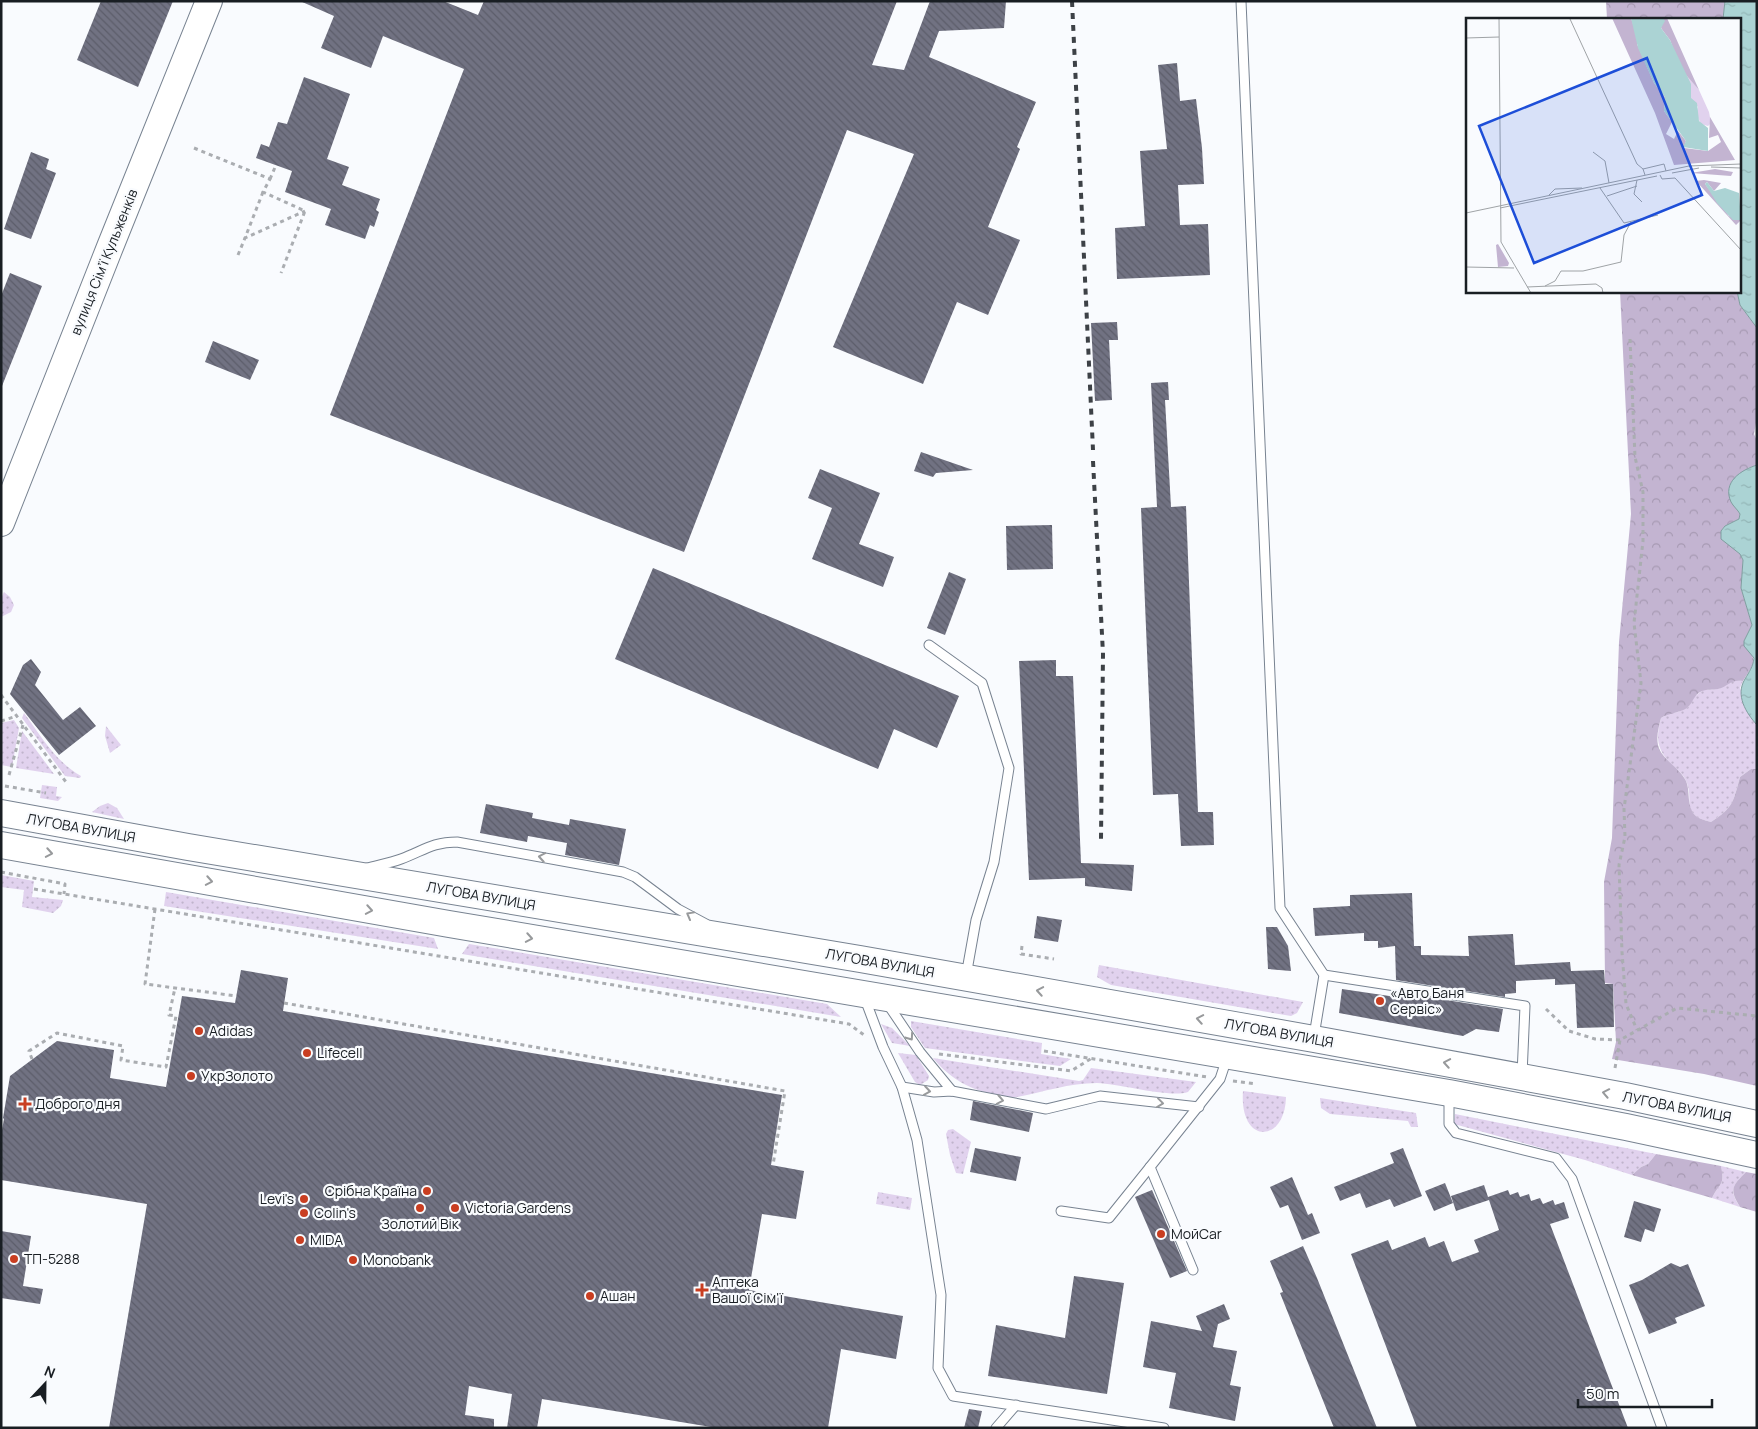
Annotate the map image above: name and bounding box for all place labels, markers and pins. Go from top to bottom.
place label: «Авто Баня Сервіс» [1390,983,1464,1018]
marker: «Авто Баня Сервіс» [1374,995,1386,1007]
place label: Adidas [209,1021,253,1040]
marker: Adidas [193,1025,205,1037]
place label: Lifecell [317,1043,363,1062]
marker: Lifecell [301,1047,313,1059]
place label: УкрЗолото [201,1066,273,1085]
marker: УкрЗолото [185,1070,197,1082]
place label: Доброго дня [35,1094,120,1113]
marker: Доброго дня [19,1098,31,1110]
place label: Срібна Країна [325,1181,417,1200]
marker: Срібна Країна [421,1185,433,1197]
place label: Levi's [260,1189,294,1208]
marker: Levi's [298,1193,310,1205]
place label: Victoria Gardens [465,1198,571,1217]
marker: Золотий Вік [414,1202,426,1214]
marker: Victoria Gardens [449,1202,461,1214]
place label: Colin's [314,1203,356,1222]
marker: Colin's [298,1207,310,1219]
place label: Золотий Вік [381,1214,460,1233]
place label: МойCar [1171,1224,1222,1243]
marker: МойCar [1155,1228,1167,1240]
place label: MIDA [310,1230,343,1249]
marker: MIDA [294,1234,306,1246]
place label: ТП-5288 [24,1249,80,1268]
place label: Monobank [363,1250,432,1269]
marker: ТП-5288 [8,1253,20,1265]
marker: Monobank [347,1254,359,1266]
place label: Аптека Вашої Сім'ї [712,1272,784,1307]
marker: Аптека Вашої Сім'ї [696,1284,708,1296]
place label: Ашан [600,1286,636,1305]
marker: Ашан [584,1290,596,1302]

